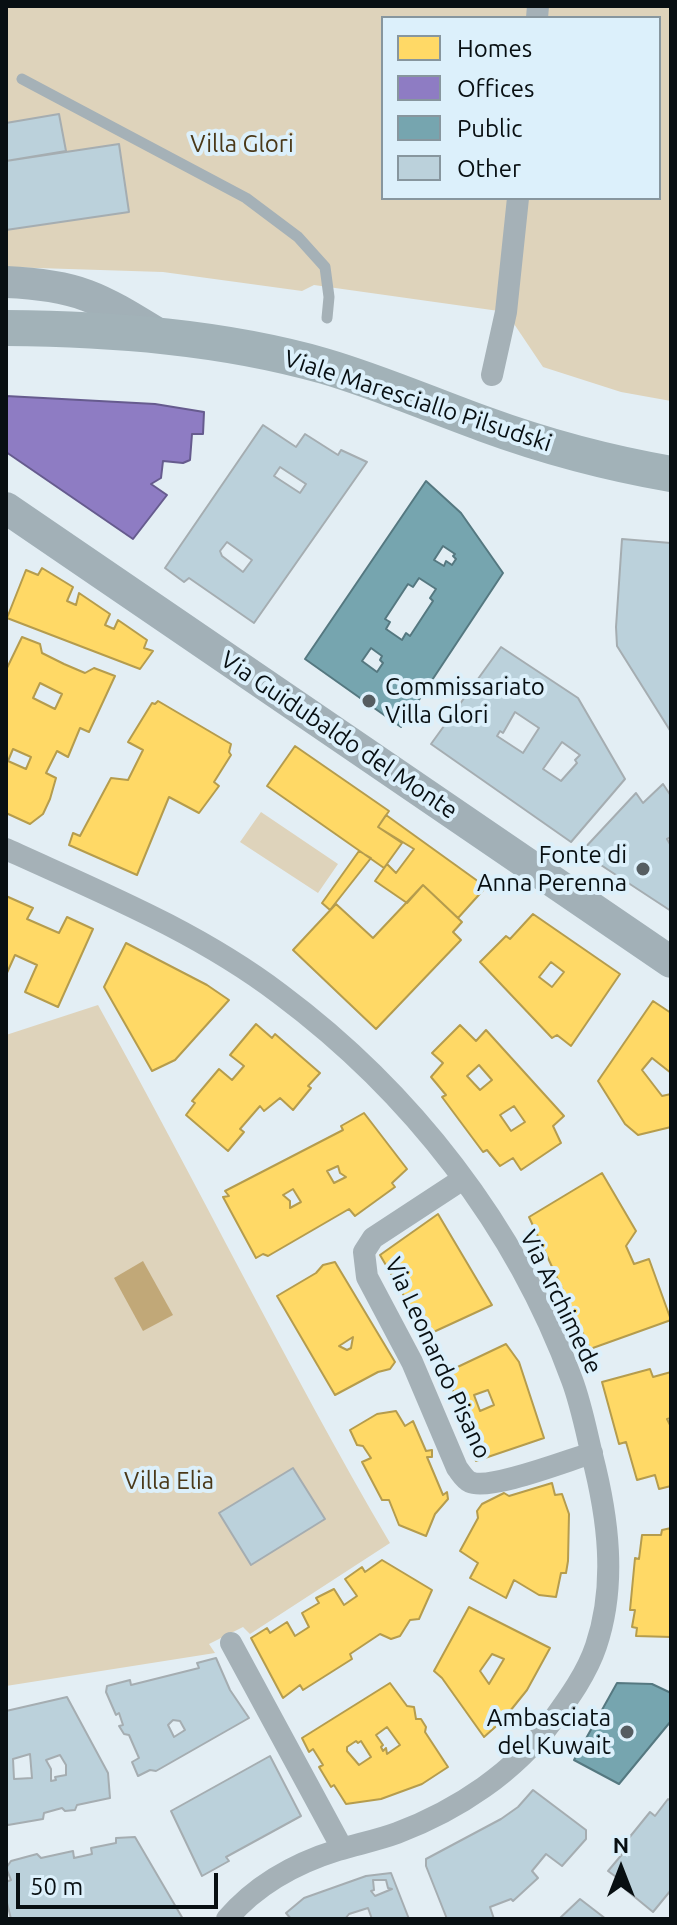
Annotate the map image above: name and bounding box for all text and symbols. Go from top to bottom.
legend [381,16,661,200]
text: Homes [457,35,532,62]
text: Offices [457,75,535,102]
text: Public [457,115,522,142]
park label: Villa Glori [190,130,294,158]
text: Other [457,155,521,182]
street label: Viale Maresciallo Pilsudski [281,344,555,458]
street label: Via Guidubaldo del Monte [215,645,463,825]
place label: Commissariato Villa Glori [385,673,545,729]
marker: Commissariato Villa Glori [360,692,378,710]
place label: Fonte di Anna Perenna [477,841,627,897]
marker: Fonte di Anna Perenna [634,860,652,878]
street label: Via Archimede [514,1225,608,1379]
street label: Via Leonardo Pisano [379,1253,497,1463]
park label: Villa Elia [124,1467,214,1495]
place label: Ambasciata del Kuwait [487,1704,611,1760]
marker: Ambasciata del Kuwait [618,1723,636,1741]
north arrow [581,1829,661,1909]
text: N [613,1832,629,1857]
scale bar [20,1857,222,1907]
text: 50 m [30,1873,83,1900]

